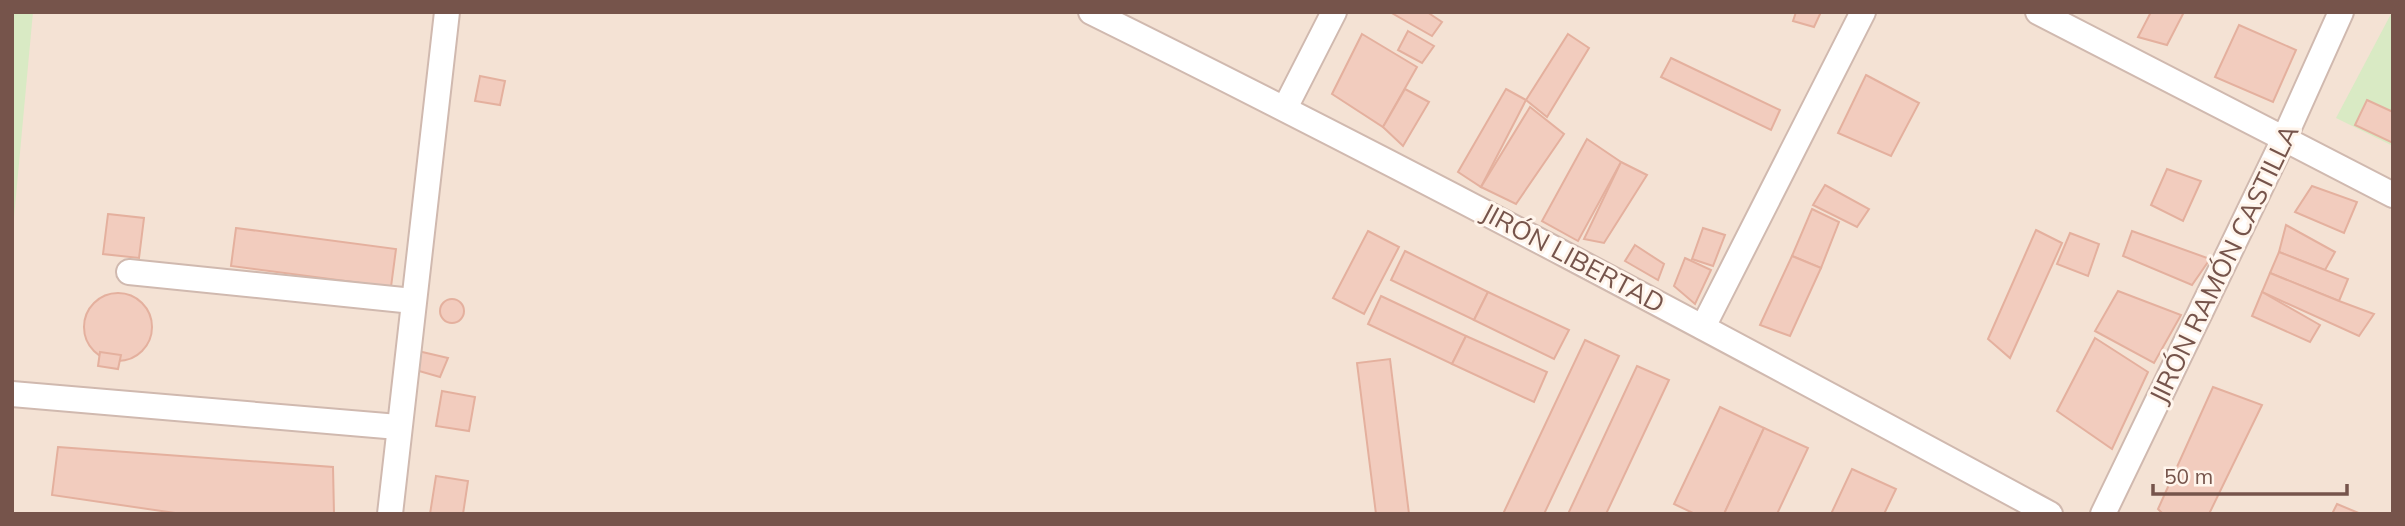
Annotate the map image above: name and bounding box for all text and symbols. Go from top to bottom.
street label: JIRÓN RAMÓN CASTILLA [2142,119,2306,409]
street label: JIRÓN LIBERTAD [1476,195,1671,320]
scale bar [2153,452,2347,496]
text: 50 m [2164,463,2213,489]

